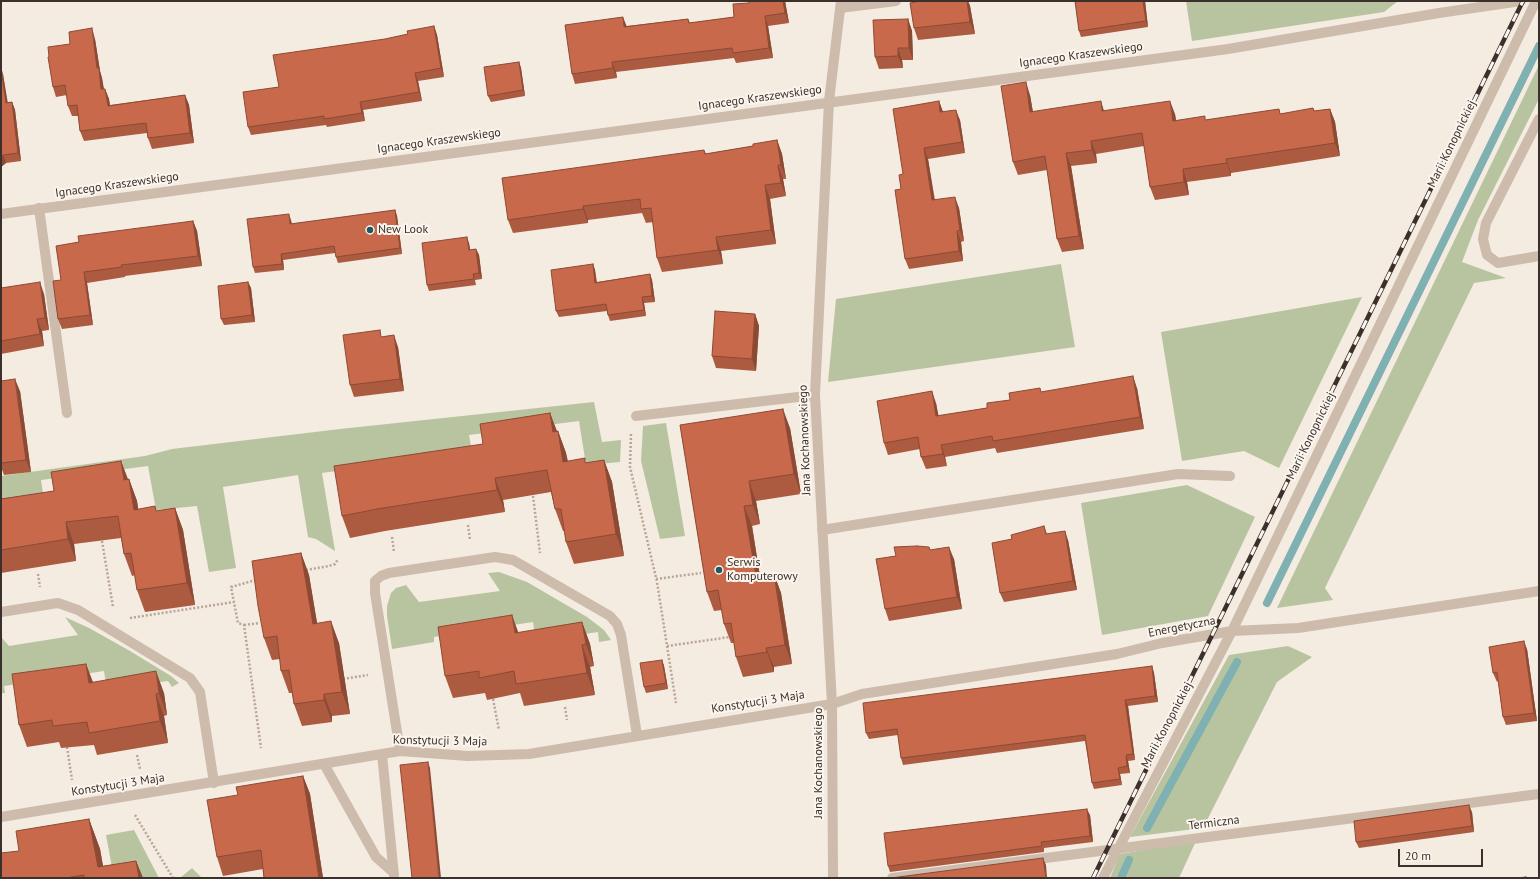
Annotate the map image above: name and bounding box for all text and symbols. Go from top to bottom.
street label: Ignacego Kraszewskiego [1018,39,1144,71]
street label: Ignacego Kraszewskiego [697,82,823,114]
street label: Marii Konopnickiej [1425,98,1479,190]
street label: Ignacego Kraszewskiego [376,125,502,157]
street label: Ignacego Kraszewskiego [54,169,180,201]
place label: New Look [378,223,428,237]
marker: New Look [365,225,375,235]
street label: Jana Kochanowskiego [796,384,814,496]
street label: Marii Konopnickiej [1284,390,1338,482]
place label: Serwis Komputerowy [727,556,798,584]
marker: Serwis Komputerowy [714,565,724,575]
street label: Energetyczna [1147,613,1217,641]
street label: Marii Konopnickiej [1138,680,1196,770]
street label: Konstytucji 3 Maja [710,688,806,716]
street label: Jana Kochanowskiego [812,708,826,818]
street label: Konstytucji 3 Maja [393,733,487,749]
street label: Konstytucji 3 Maja [70,771,166,799]
street label: Termiczna [1188,813,1240,833]
scale bar [1400,841,1485,867]
text: 20 m [1405,848,1431,863]

